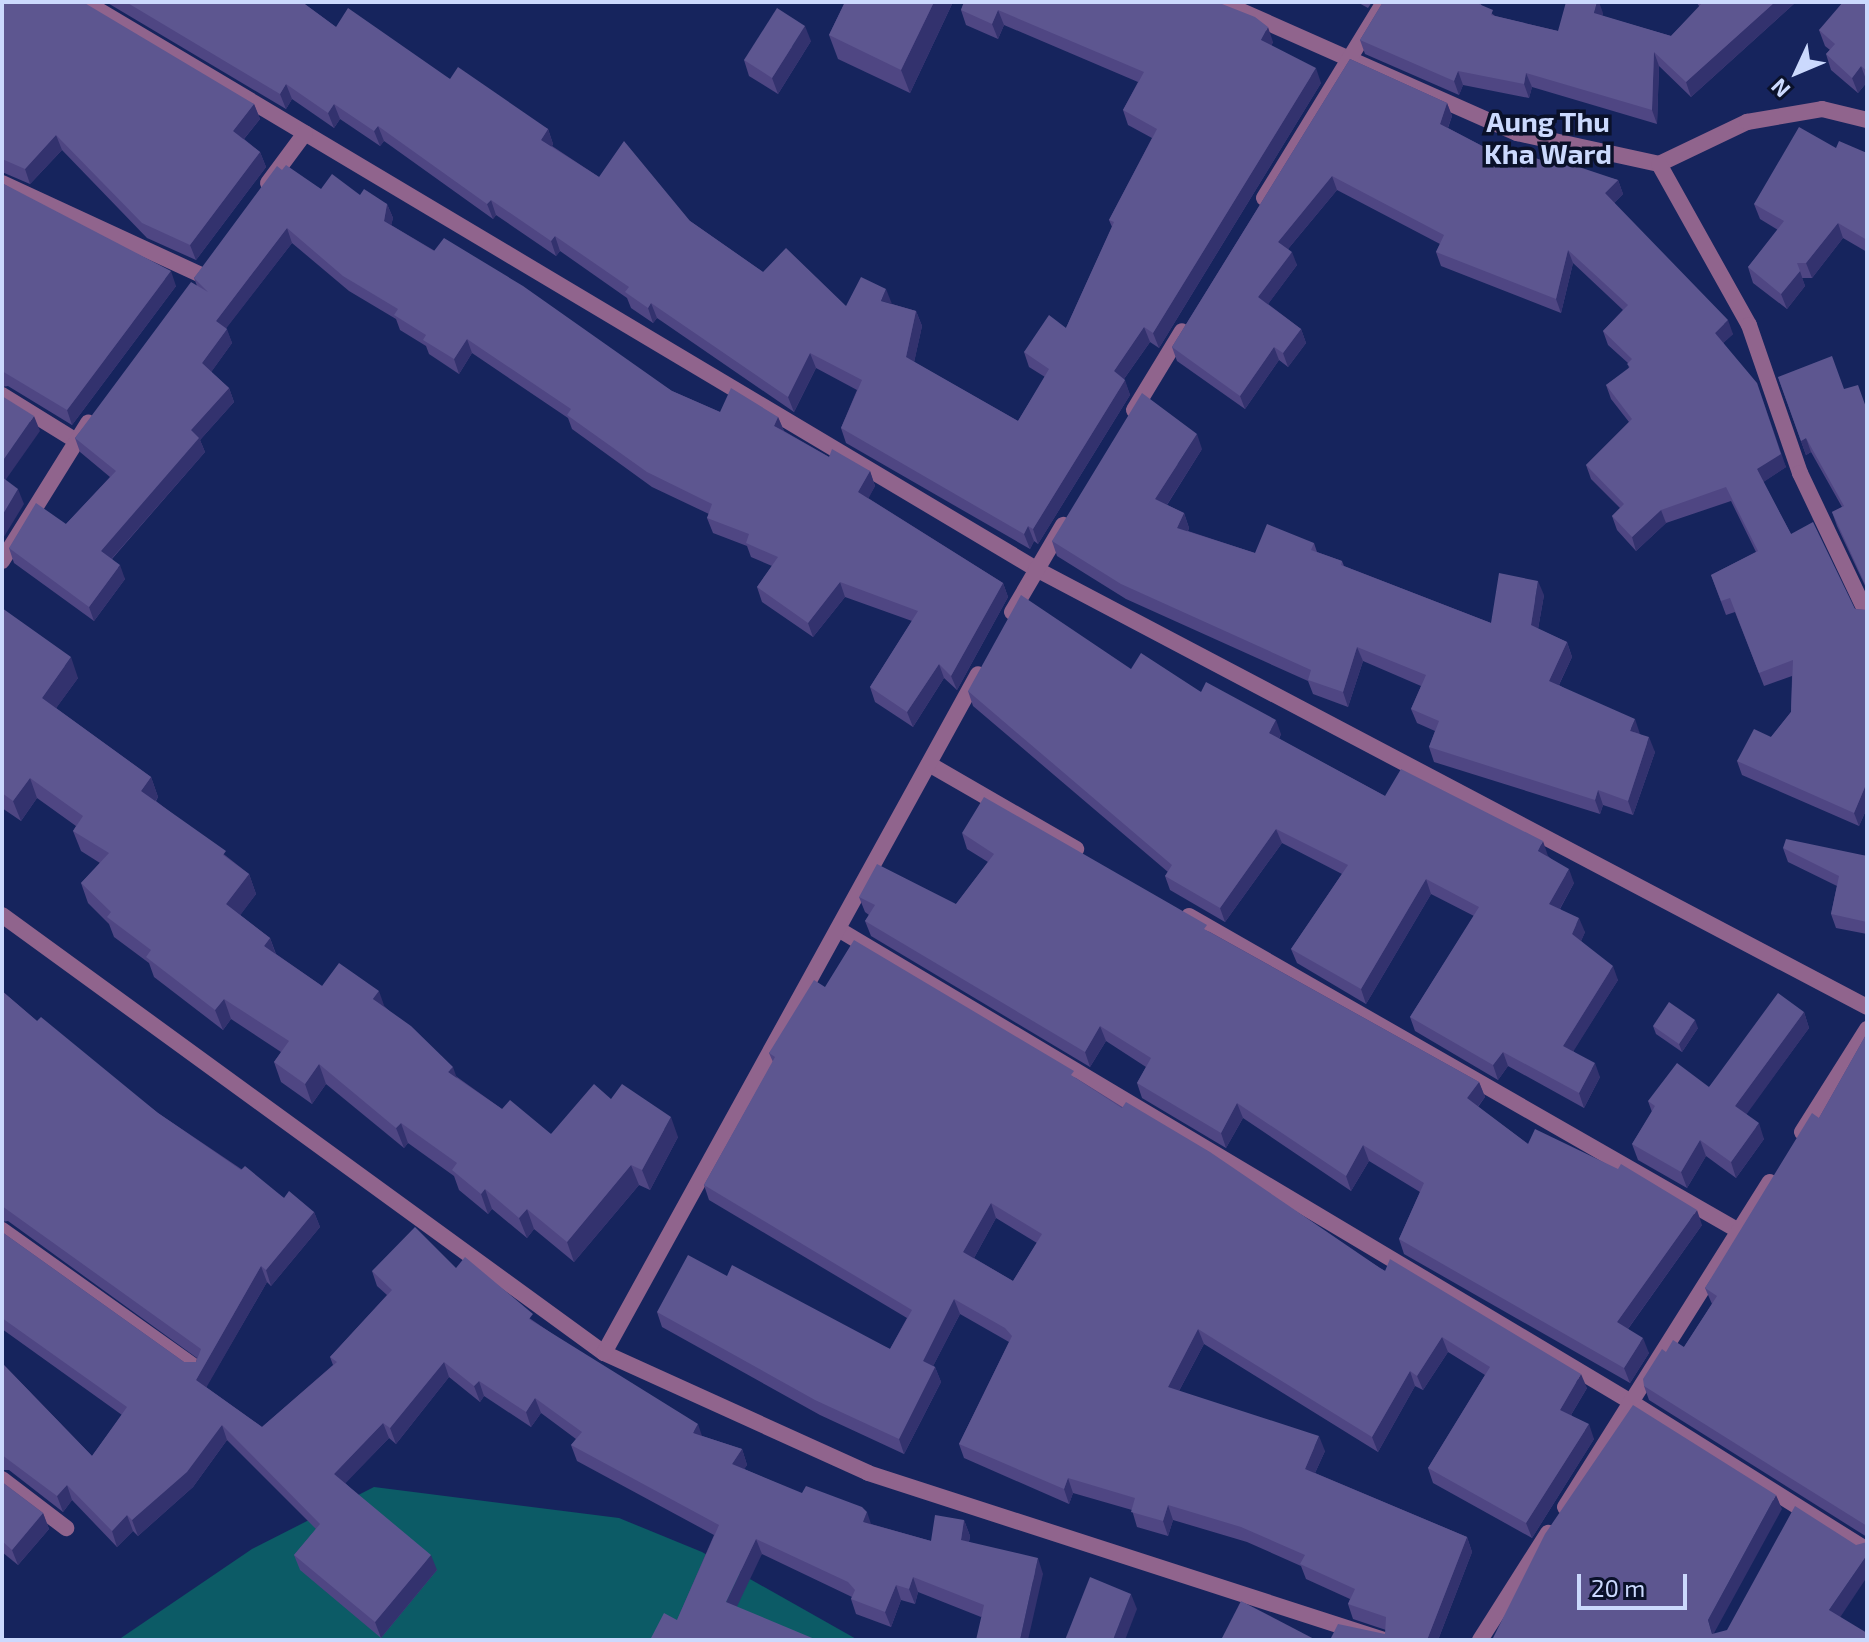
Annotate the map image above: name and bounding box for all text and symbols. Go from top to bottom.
north arrow [1757,32,1837,112]
text: N [1765,74,1795,103]
district label: Aung Thu Kha Ward [1484,104,1612,170]
scale bar [1581,1558,1691,1608]
text: 20 m [1591,1573,1645,1602]

